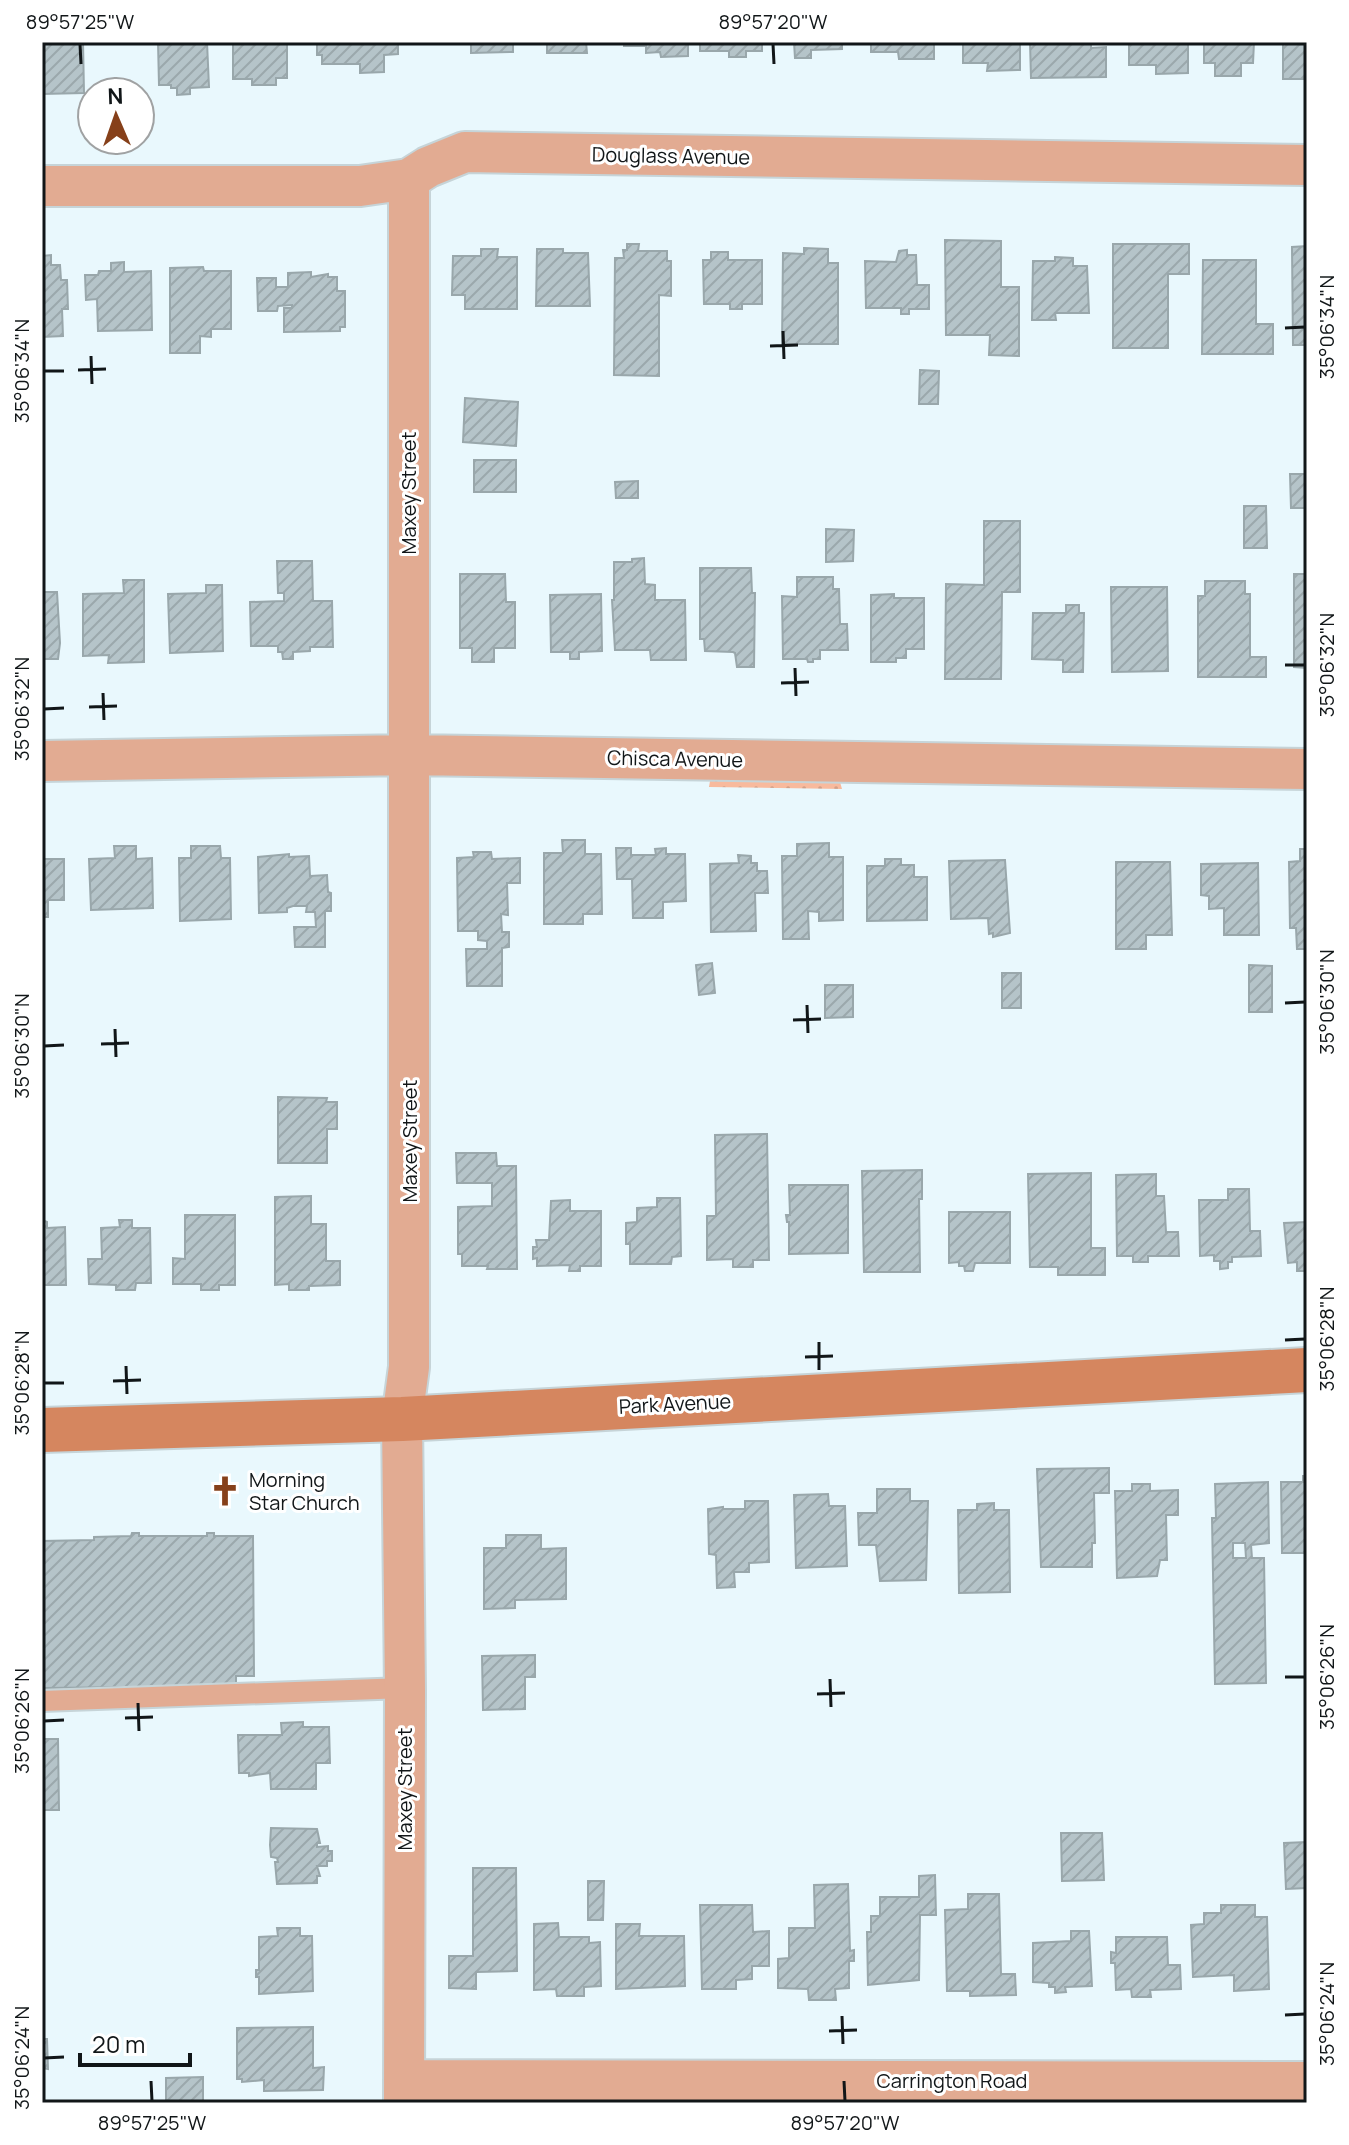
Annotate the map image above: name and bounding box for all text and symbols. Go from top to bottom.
text: 89°57'25"W [26,8,134,35]
text: 89°57'20"W [718,8,828,35]
north arrow [76,76,156,156]
text: N [107,81,124,111]
street label: Douglass Avenue [592,141,750,170]
text: 35°06'34"N [1313,275,1340,379]
text: 35°06'34"N [8,319,35,423]
street label: Maxey Street [395,432,422,554]
text: 35°06'32"N [1313,613,1340,717]
text: 35°06'32"N [8,657,35,761]
street label: Chisca Avenue [607,744,743,773]
text: 35°06'30"N [1313,949,1340,1055]
text: 35°06'30"N [8,993,35,1099]
street label: Maxey Street [396,1080,423,1202]
text: 35°06'28"N [1313,1286,1340,1392]
text: 35°06'28"N [8,1330,35,1436]
street label: Park Avenue [618,1387,732,1420]
place label: Morning Star Church [249,1466,360,1516]
church icon: Morning Star Church [208,1474,242,1508]
text: 35°06'26"N [1313,1624,1340,1730]
text: 35°06'26"N [8,1668,35,1774]
street label: Maxey Street [391,1728,418,1850]
text: 35°06'24"N [1313,1962,1340,2066]
text: 35°06'24"N [8,2006,35,2110]
scale bar [80,2017,190,2067]
text: 20 m [92,2027,145,2060]
street label: Carrington Road [877,2067,1027,2094]
text: 89°57'25"W [98,2109,206,2136]
text: 89°57'20"W [790,2109,900,2136]

